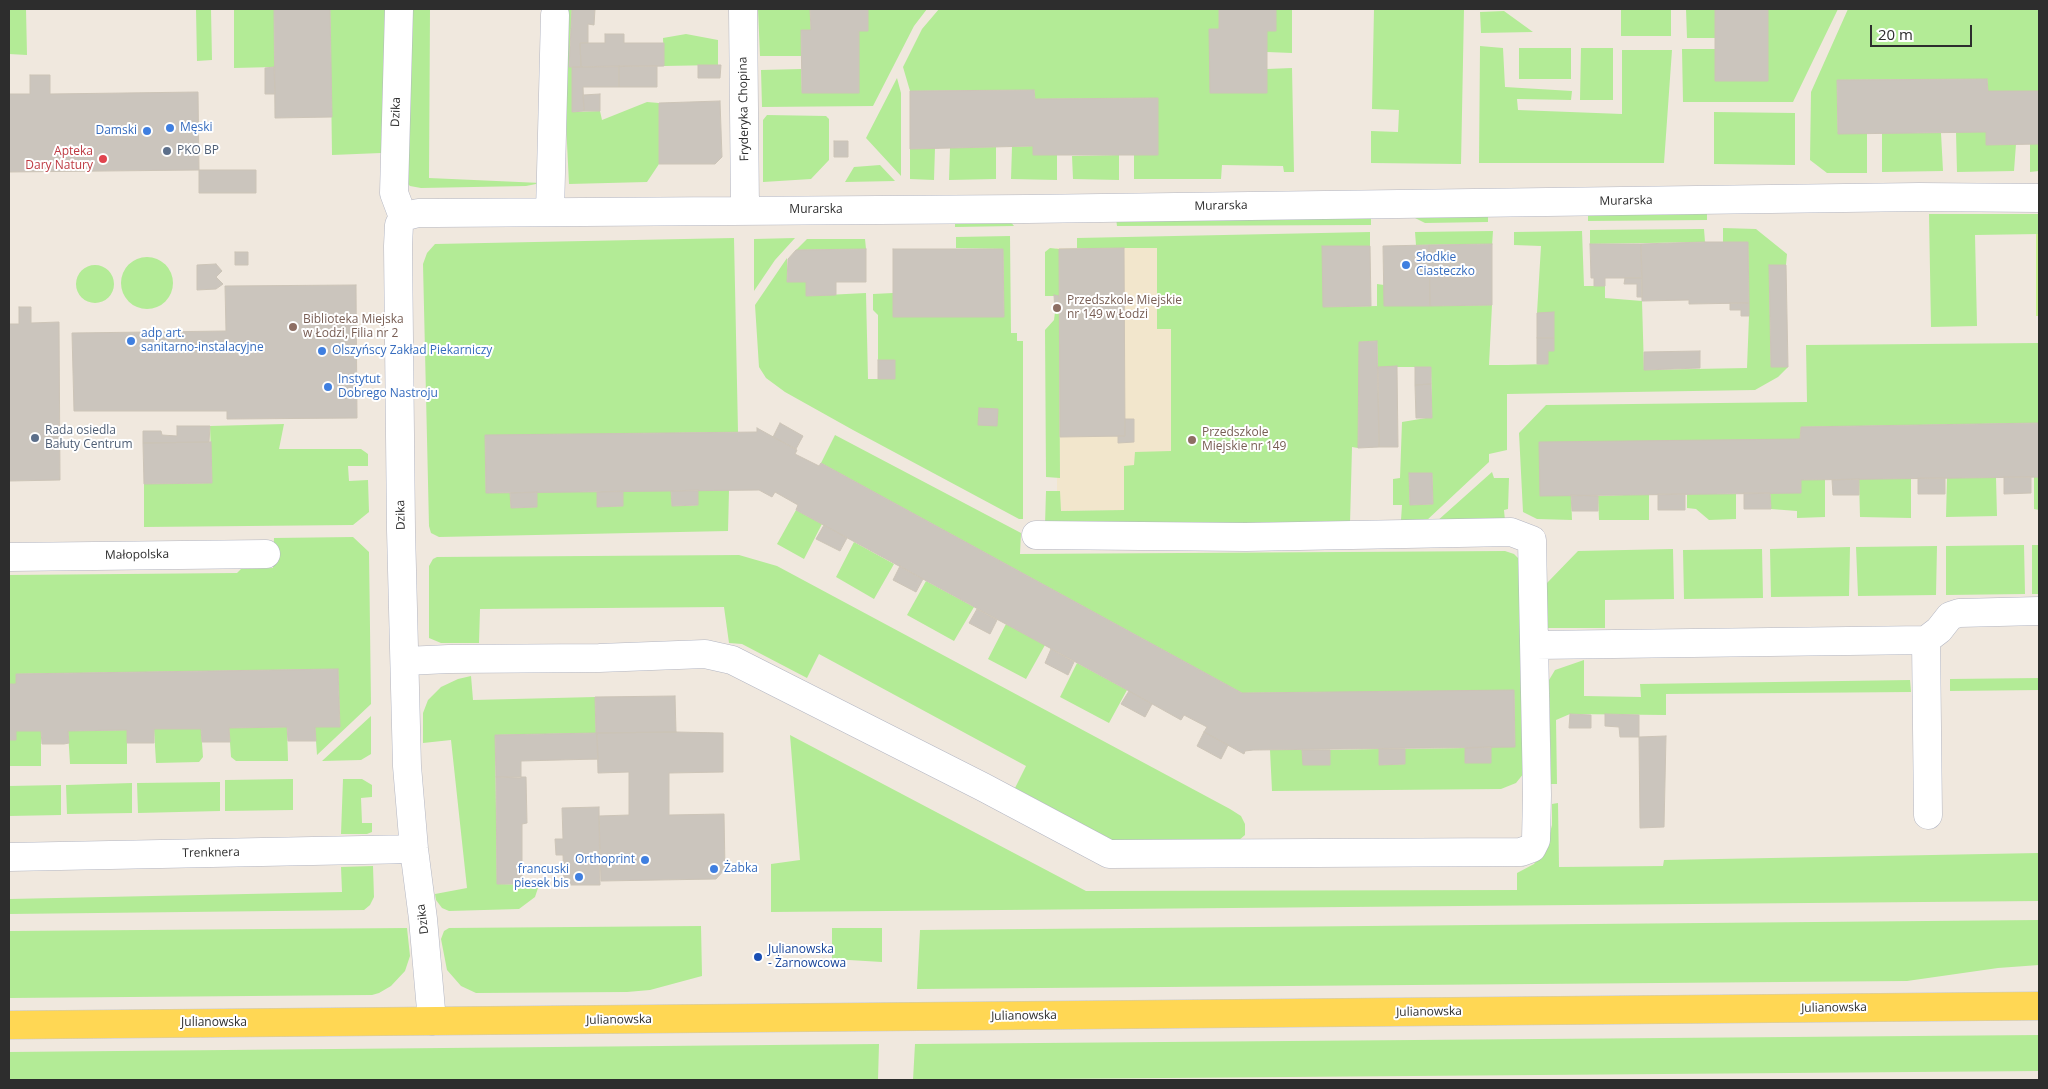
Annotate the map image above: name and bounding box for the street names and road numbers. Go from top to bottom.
street label: Fryderyka Chopina [736,57,752,161]
street label: Dzika [388,97,404,127]
street label: Murarska [1599,193,1653,209]
street label: Murarska [1194,198,1248,214]
street label: Murarska [789,203,843,217]
street label: Dzika [394,500,408,530]
street label: Małopolska [105,547,169,563]
street label: Trenknera [182,845,240,861]
street label: Dzika [414,903,432,935]
street label: Julianowska [1801,1000,1867,1016]
street label: Julianowska [1396,1004,1462,1020]
street label: Julianowska [991,1008,1057,1024]
street label: Julianowska [586,1012,652,1028]
street label: Julianowska [181,1016,247,1030]

